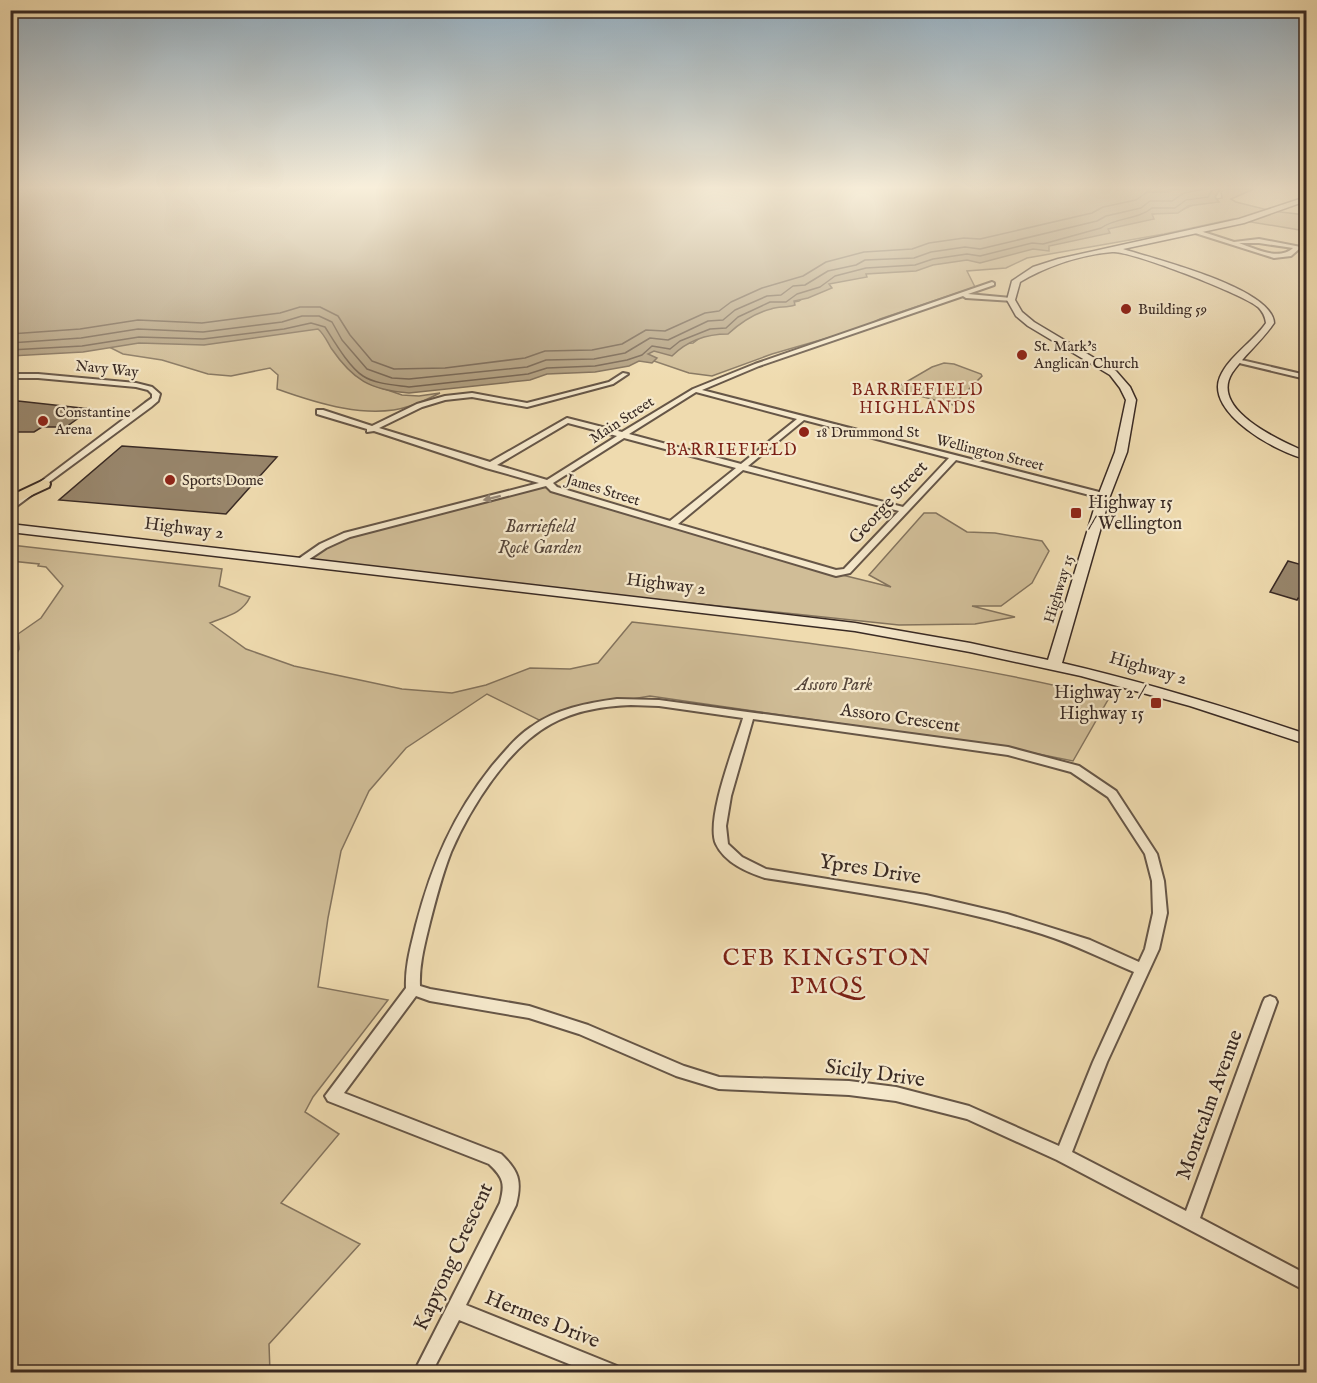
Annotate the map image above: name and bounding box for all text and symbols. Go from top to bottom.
place label: Building 59 [1138,300,1207,319]
marker: Building 59 [1119,302,1133,316]
place label: St. Mark's Anglican Church [1033,337,1139,373]
marker: St. Mark's Anglican Church [1015,348,1029,362]
street label: Navy Way [75,356,140,382]
district label: BARRIEFIELD HIGHLANDS [852,381,984,419]
street label: Main Street [586,392,658,448]
place label: Constantine Arena [54,403,131,439]
marker: Constantine Arena [36,414,50,428]
place label: 18 Drummond St [816,423,919,442]
marker: 18 Drummond St [797,425,811,439]
street label: Wellington Street [934,430,1046,476]
district label: BARRIEFIELD [666,441,798,461]
street label: George Street [845,457,933,549]
street label: James Street [562,469,642,510]
place label: Sports Dome [182,471,264,490]
marker: Sports Dome [163,473,177,487]
place label: Highway 15 / Wellington [1088,492,1182,536]
one-way arrow [483,493,501,503]
marker: Highway 15 / Wellington [1069,506,1083,520]
street label: Highway 2 [143,513,225,545]
park label: Barriefield Rock Garden [498,516,582,560]
street label: Highway 15 [1040,552,1079,626]
street label: Highway 2 [625,569,707,601]
street label: Highway 2 [1106,647,1190,691]
park label: Assoro Park [794,674,872,697]
place label: Highway 2 / Highway 15 [1054,682,1147,726]
marker: Highway 2 / Highway 15 [1149,696,1163,710]
street label: Assoro Crescent [838,699,961,739]
street label: Ypres Drive [817,849,923,891]
district label: CFB KINGSTON PMQS [723,943,931,1002]
street label: Montcalm Avenue [1170,1026,1250,1184]
street label: Sicily Drive [823,1054,927,1094]
street label: Kapyong Crescent [408,1179,500,1335]
street label: Hermes Drive [480,1285,604,1355]

